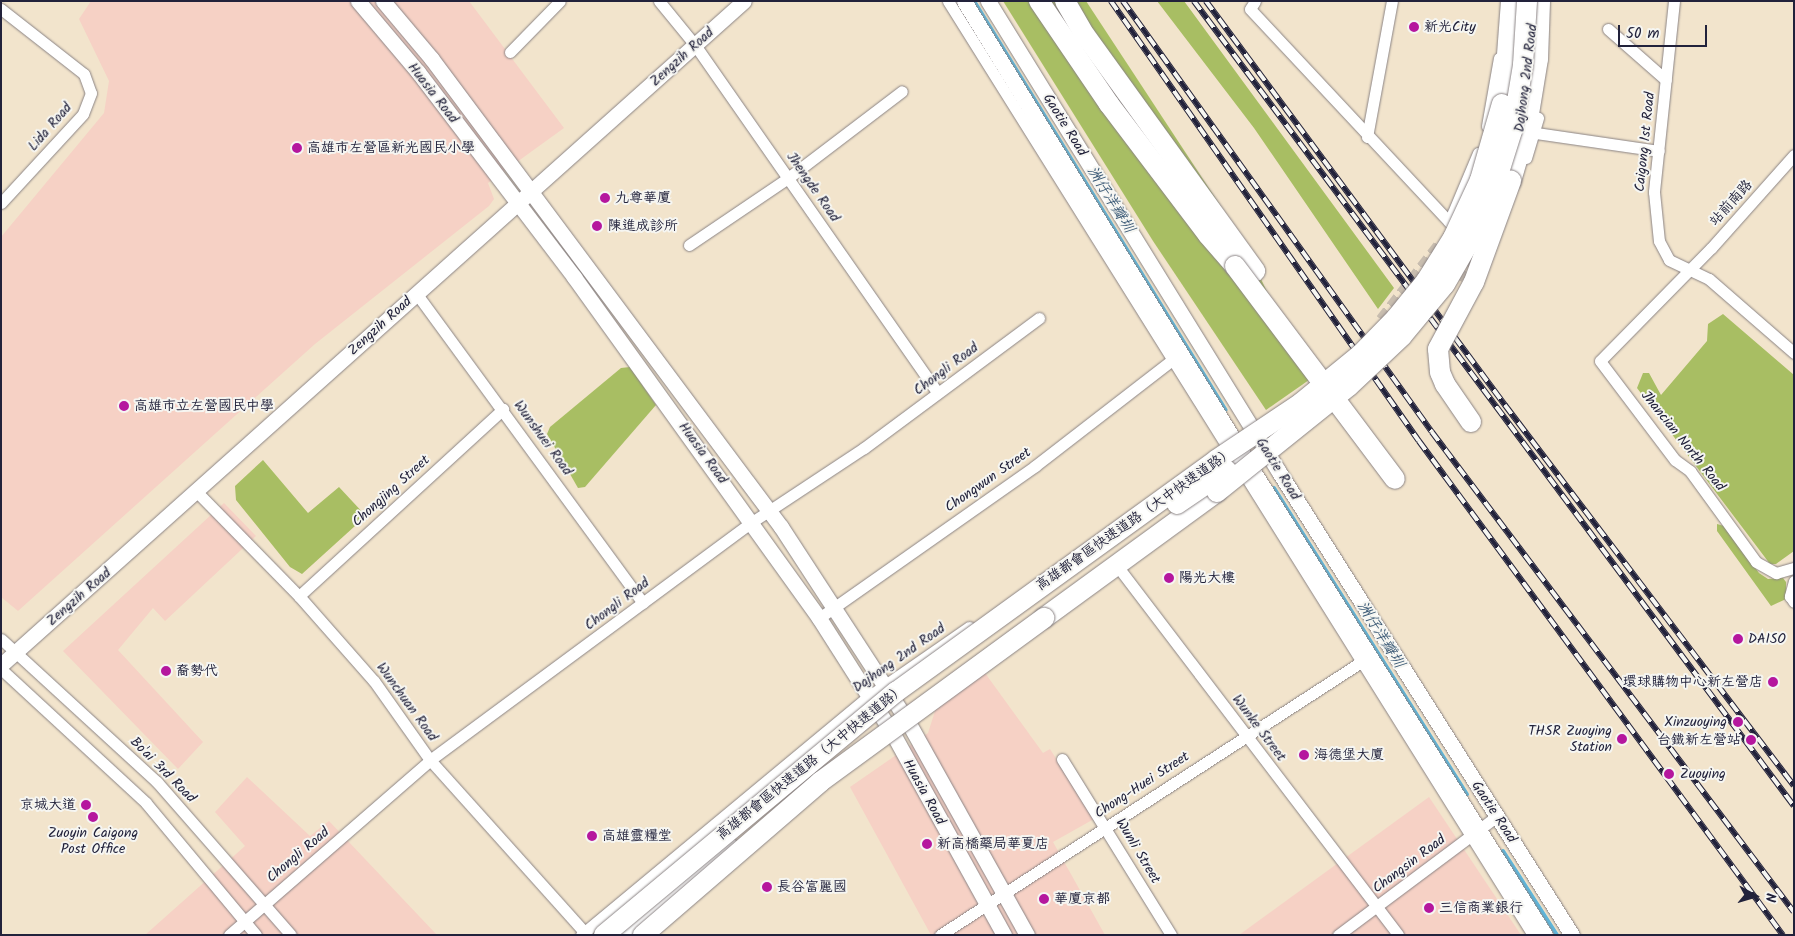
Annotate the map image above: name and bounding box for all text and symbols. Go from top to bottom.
scale bar [1620,15,1709,47]
place label: 新光City [1424,19,1476,35]
marker: 新光City [1408,21,1420,33]
text: 50 m [1626,22,1660,46]
street label: Dajhong 2nd Road [1511,23,1541,133]
street label: Zengzih Road [647,24,717,90]
street label: Huasia Road [404,59,462,127]
street label: Gaotie Road [1039,91,1091,159]
street label: Caigong 1st Road [1631,91,1659,193]
street label: Lida Road [25,100,75,154]
place label: 高雄市左營區新光國民小學 [307,140,475,156]
marker: 高雄市左營區新光國民小學 [291,142,303,154]
street label: Jhengde Road [783,149,843,225]
water label: 洲仔洋瓣圳 [1082,163,1138,237]
street label: 站前南路 [1706,177,1756,229]
place label: 九尊華廈 [615,190,671,206]
marker: 九尊華廈 [599,192,611,204]
place label: 陳進成診所 [608,218,678,234]
marker: 陳進成診所 [590,219,604,233]
street label: Zengzih Road [345,293,415,359]
street label: Chongli Road [910,339,982,399]
street label: Jhancian North Road [1637,387,1729,495]
street label: Wunshuei Road [510,397,576,479]
place label: 高雄市立左營國民中學 [134,398,274,414]
marker: 高雄市立左營國民中學 [118,400,130,412]
street label: Huasia Road [675,419,731,487]
street label: Gaotie Road [1252,435,1304,503]
street label: Chongwun Street [942,444,1034,516]
street label: 高雄都會區快速道路（大中快速道路） [1033,444,1237,594]
street label: Chongjing Street [349,452,433,530]
street label: Zengzih Road [43,564,115,630]
place label: 陽光大樓 [1179,570,1235,586]
marker: 陽光大樓 [1163,572,1175,584]
street label: Chongli Road [581,574,653,634]
water label: 洲仔洋瓣圳 [1352,598,1408,672]
street label: Dajhong 2nd Road [850,620,948,696]
place label: DAISO [1748,631,1786,647]
marker: DAISO [1732,633,1744,645]
street label: Wunchuan Road [373,659,441,745]
place label: 裔勢代 [176,663,218,679]
marker: 裔勢代 [160,665,172,677]
place label: 環球購物中心新左營店 [1623,674,1763,690]
marker: 環球購物中心新左營店 [1767,676,1779,688]
street label: 高雄都會區快速道路（大中快速道路） [713,681,909,843]
street label: Wunke Street [1228,691,1290,765]
place label: Xinzuoying [1664,714,1727,730]
marker: Xinzuoying [1731,715,1745,729]
place label: THSR Zuoying Station [1528,723,1612,756]
place label: 台鐵新左營站 [1657,732,1741,748]
marker: THSR Zuoying Station [1616,733,1628,745]
street label: Bo'ai 3rd Road [127,734,199,806]
marker: 台鐵新左營站 [1745,734,1757,746]
place label: 海德堡大廈 [1314,747,1384,763]
street label: Chong-Huei Street [1091,748,1193,822]
marker: 海德堡大廈 [1298,749,1310,761]
street label: Huasia Road [899,756,949,828]
place label: Zuoying [1680,766,1726,782]
marker: Zuoying [1662,767,1676,781]
street label: Gaotie Road [1468,778,1520,846]
place label: 京城大道 [20,797,76,813]
marker: 京城大道 [80,799,92,811]
marker: Zuoyin Caigong Post Office [87,811,99,823]
street label: Wunli Street [1112,815,1164,887]
street label: Chongli Road [263,824,333,886]
place label: Zuoyin Caigong Post Office [48,825,138,858]
place label: 高雄靈糧堂 [602,828,672,844]
marker: 高雄靈糧堂 [586,830,598,842]
street label: Chongsin Road [1369,831,1449,897]
place label: 新高橋藥局華夏店 [937,836,1049,852]
marker: 新高橋藥局華夏店 [921,838,933,850]
north arrow [1730,871,1780,921]
place label: 長谷富麗國 [777,879,847,895]
marker: 長谷富麗國 [761,881,773,893]
place label: 華廈京都 [1054,891,1110,907]
text: N [1759,892,1781,903]
marker: 華廈京都 [1038,893,1050,905]
place label: 三信商業銀行 [1439,900,1523,916]
marker: 三信商業銀行 [1423,902,1435,914]

